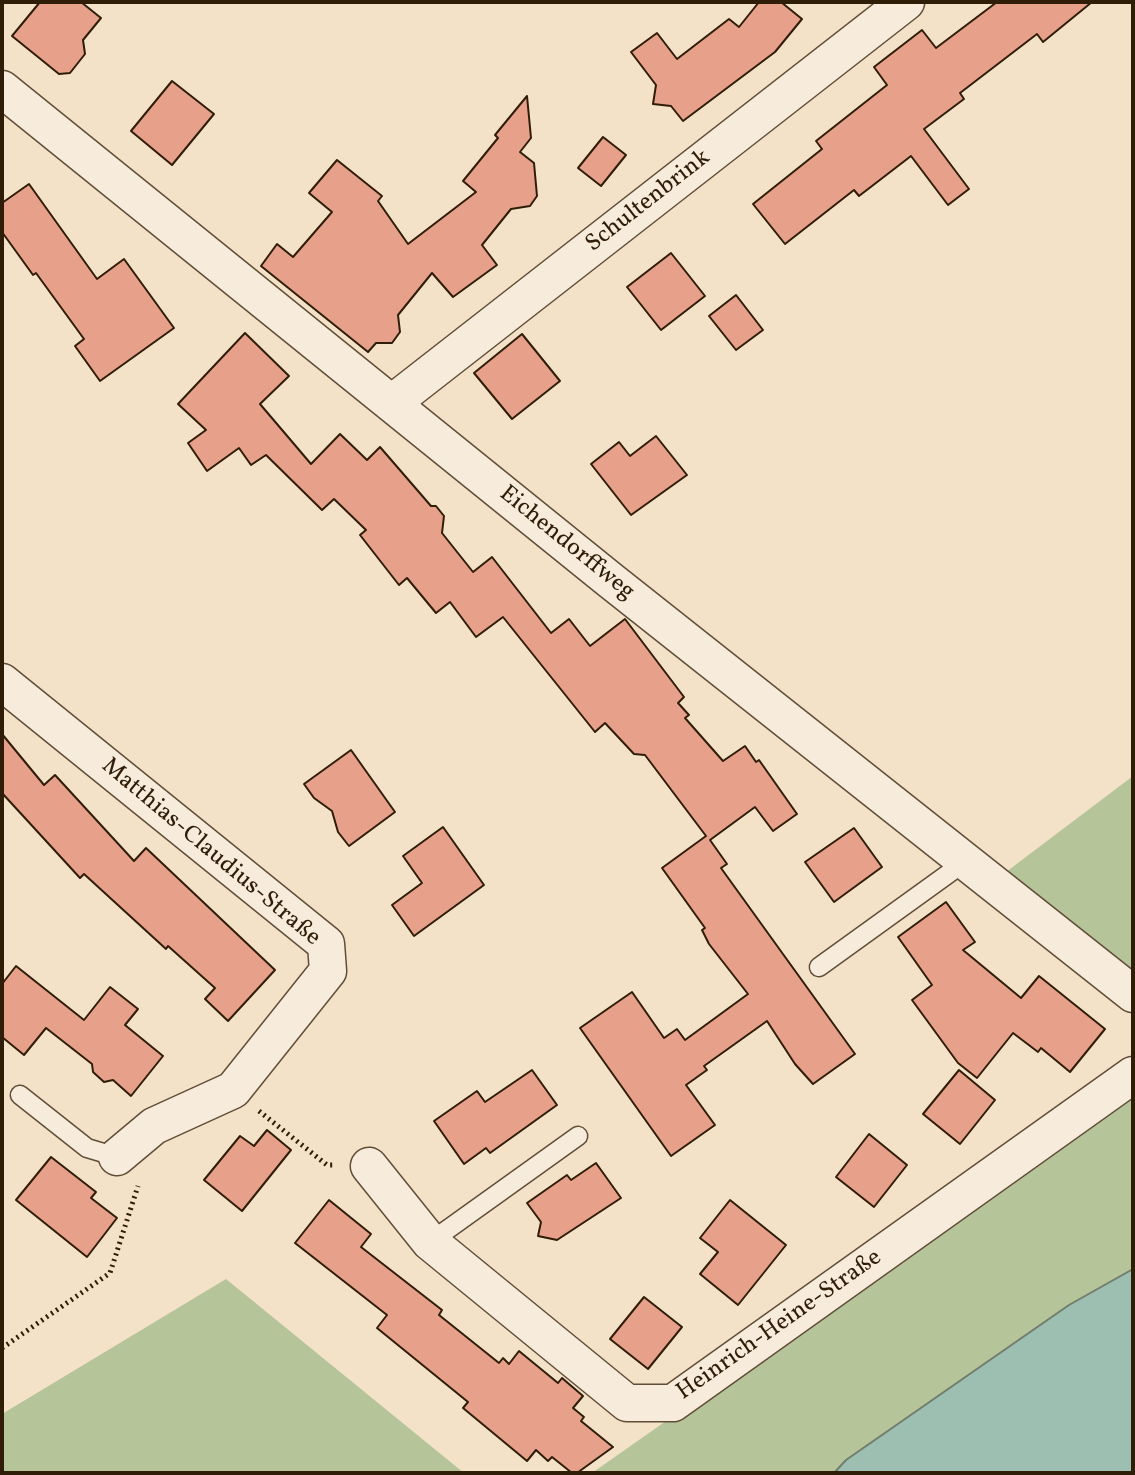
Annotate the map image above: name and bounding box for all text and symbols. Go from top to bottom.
street label: Schultenbrink [581,144,717,260]
street label: Eichendorffweg [492,481,640,607]
street label: Matthias-Claudius-Straße [95,753,325,953]
street label: Heinrich-Heine-Straße [672,1244,888,1408]

